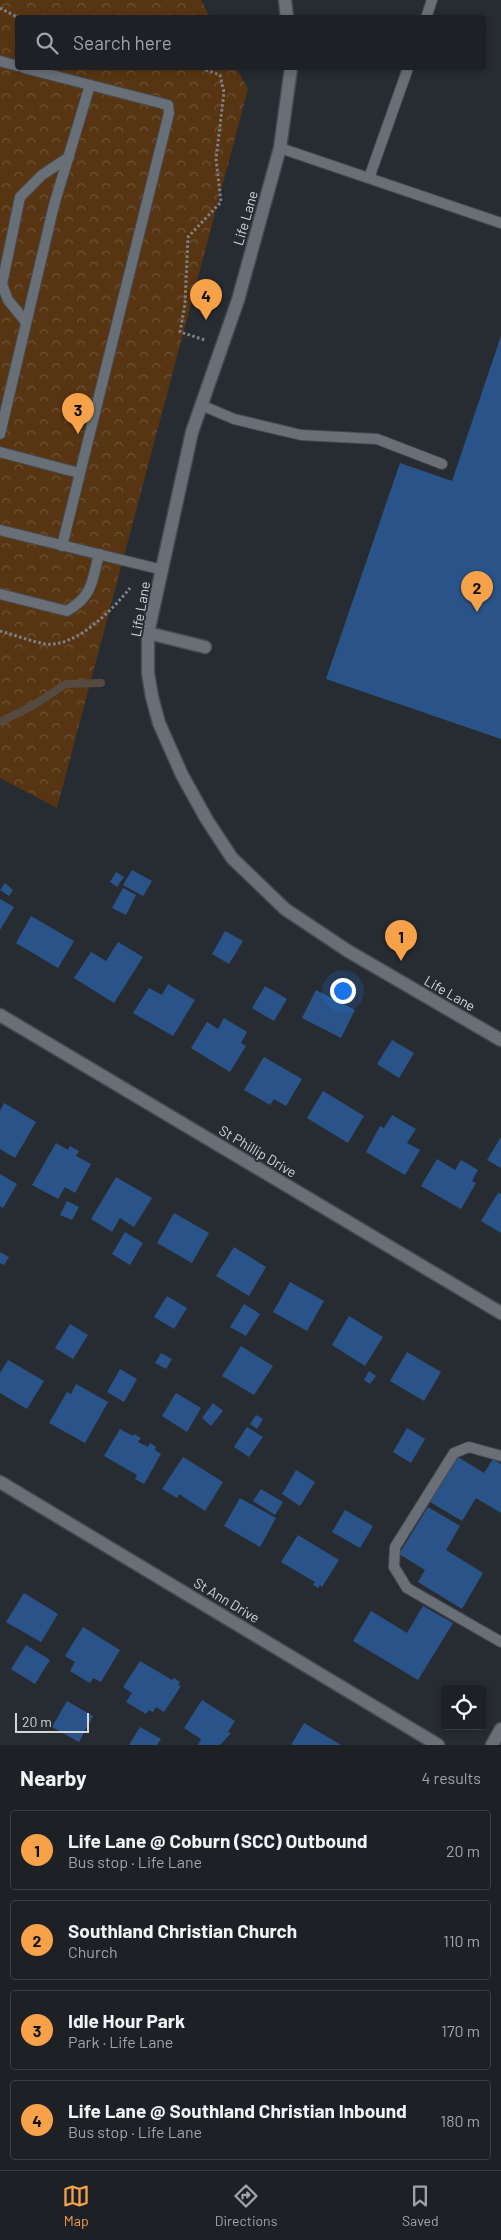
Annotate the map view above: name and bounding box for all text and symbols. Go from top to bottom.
search box [15,15,486,70]
icon: search [33,29,61,57]
text: Search here [73,31,172,54]
street label: Life Lane [229,189,261,247]
pin: 4 [190,279,222,320]
pin: 3 [62,393,94,434]
pin: 2 [461,571,493,612]
street label: Life Lane [127,580,153,638]
pin: 1 [385,920,417,961]
street label: Life Lane [421,972,479,1014]
your location [330,978,356,1004]
street label: St Phillip Drive [216,1121,300,1181]
street label: St Ann Drive [191,1574,263,1626]
map controls [441,1685,486,1730]
button: locate [441,1685,486,1730]
scale bar [15,1710,89,1733]
text: 20 m [22,1713,52,1730]
text: Nearby [20,1765,86,1790]
text: 4 results [421,1768,481,1787]
text: Life Lane @ Coburn (SCC) Outbound [68,1829,368,1852]
text: 1 [34,1841,40,1860]
text: 20 m [446,1841,480,1860]
text: Bus stop · Life Lane [68,1852,202,1871]
text: Southland Christian Church [68,1919,297,1942]
text: 2 [33,1931,41,1950]
text: 110 m [443,1931,480,1950]
text: Church [68,1942,118,1961]
text: Idle Hour Park [68,2009,185,2032]
text: 3 [33,2021,41,2040]
text: 170 m [441,2021,480,2040]
text: Park · Life Lane [68,2032,173,2051]
text: Life Lane @ Southland Christian Inbound [68,2099,407,2122]
text: 4 [32,2111,42,2130]
text: 180 m [441,2111,480,2130]
text: Bus stop · Life Lane [68,2122,202,2141]
tab: Map [62,2182,90,2229]
tab: Directions [215,2182,277,2229]
tab: Saved [402,2182,439,2229]

